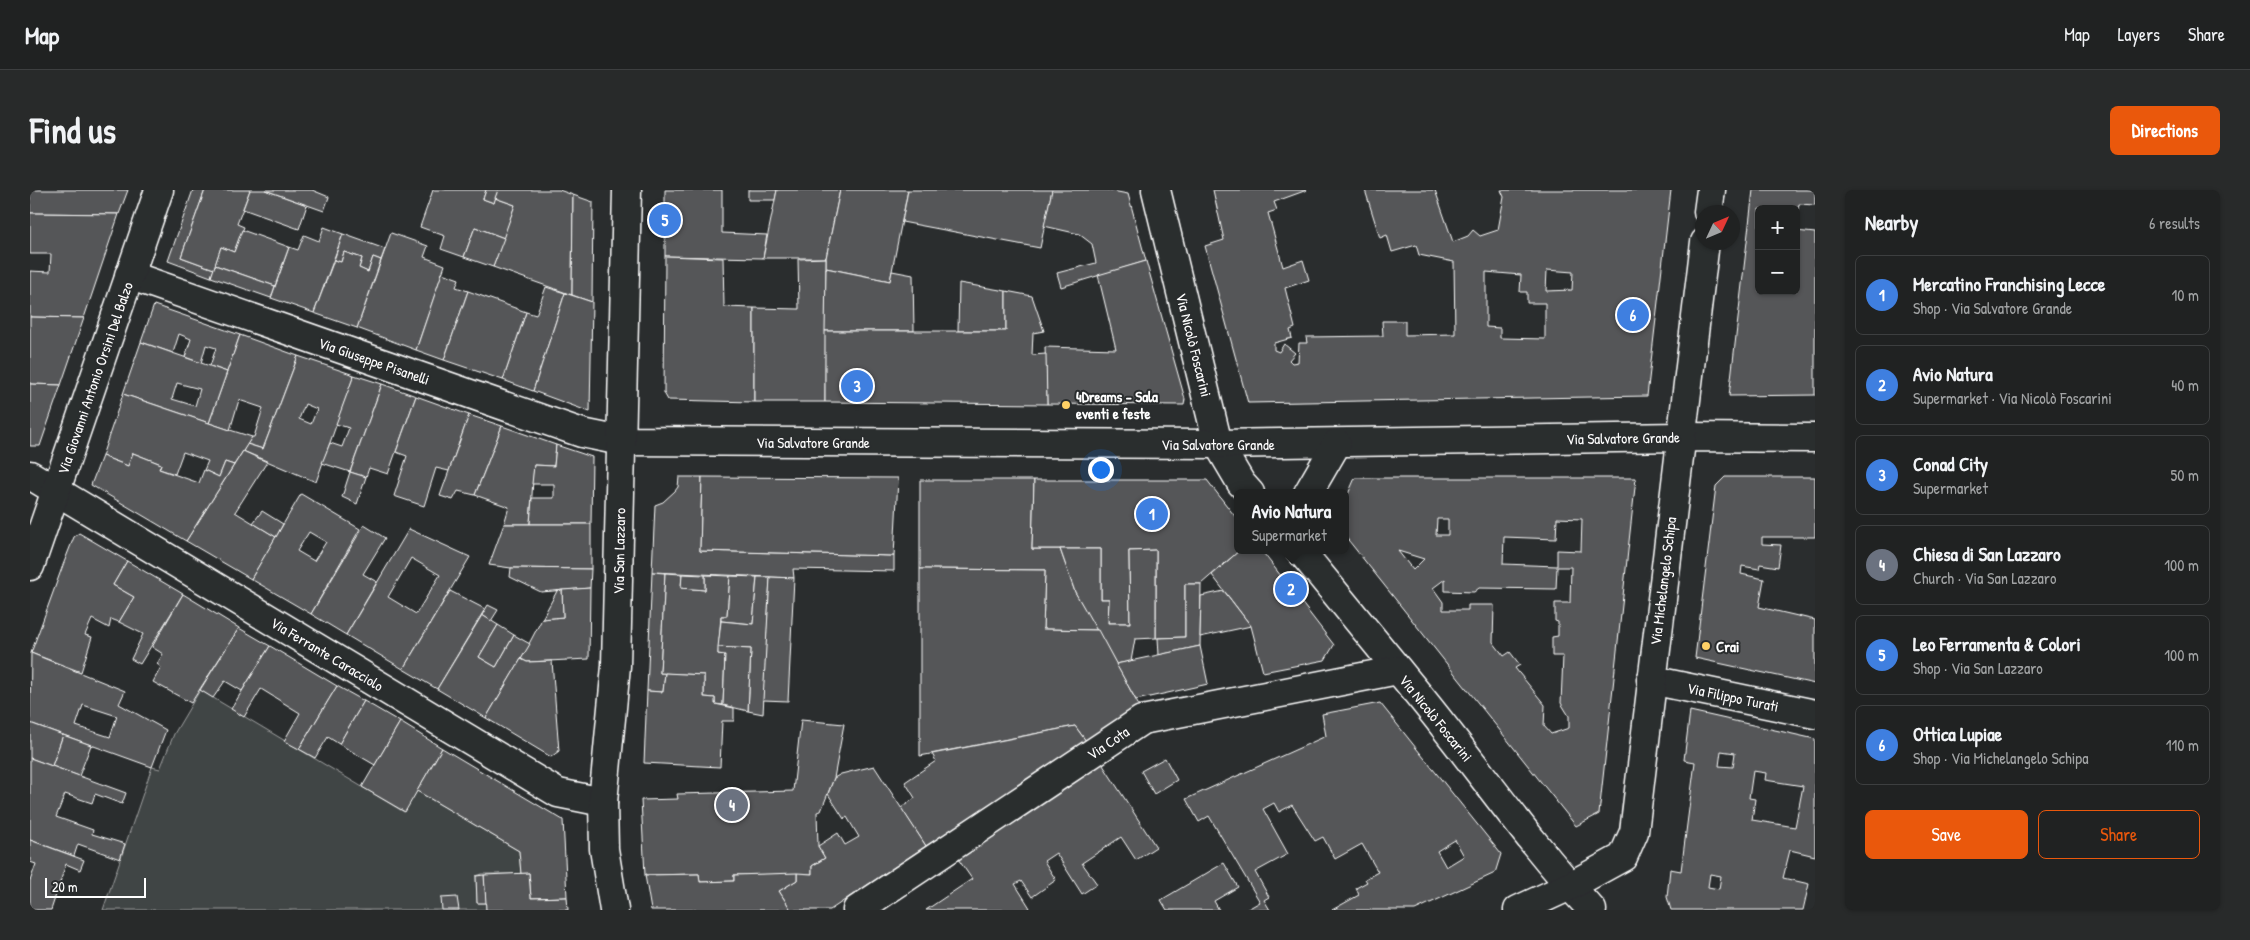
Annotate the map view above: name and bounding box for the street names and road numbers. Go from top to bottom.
street label: Via Giovanni Antonio Orsini Del Balzo [52,279,138,477]
street label: Via Nicolò Foscarini [1171,291,1217,399]
street label: Via Giuseppe Pisanelli [316,332,432,390]
street label: Via Salvatore Grande [1566,427,1680,449]
street label: Via Salvatore Grande [756,432,870,453]
street label: Via Salvatore Grande [1161,434,1275,455]
street label: Via San Lazzaro [608,508,630,594]
street label: Via Michelangelo Schipa [1645,516,1681,646]
street label: Via Ferrante Caracciolo [267,612,387,696]
street label: Via Nicolò Foscarini [1394,670,1478,766]
street label: Via Filippo Turati [1685,677,1781,717]
street label: Via Cota [1083,721,1133,765]

